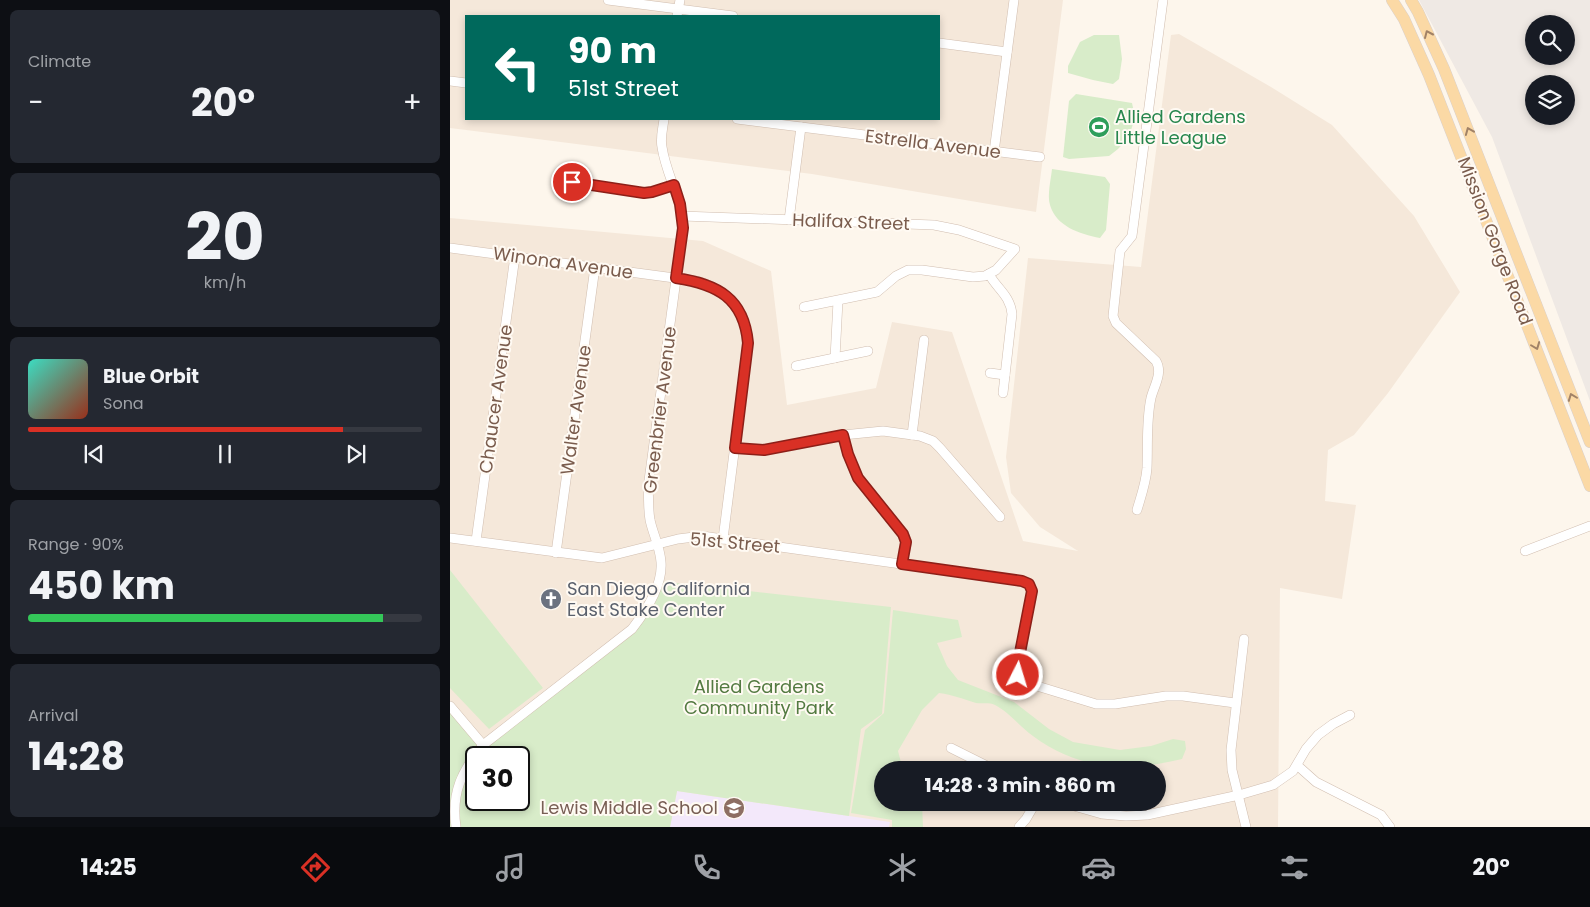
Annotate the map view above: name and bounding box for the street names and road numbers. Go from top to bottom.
street label: Estrella Avenue [864,123,1002,164]
street label: Mission Gorge Road [1452,153,1539,328]
street label: Halifax Street [792,207,910,236]
street label: Winona Avenue [491,240,635,285]
street label: Chaucer Avenue [473,323,518,475]
street label: Greenbrier Avenue [637,325,682,495]
street label: Walter Avenue [554,343,597,477]
street label: 51st Street [689,526,781,559]

